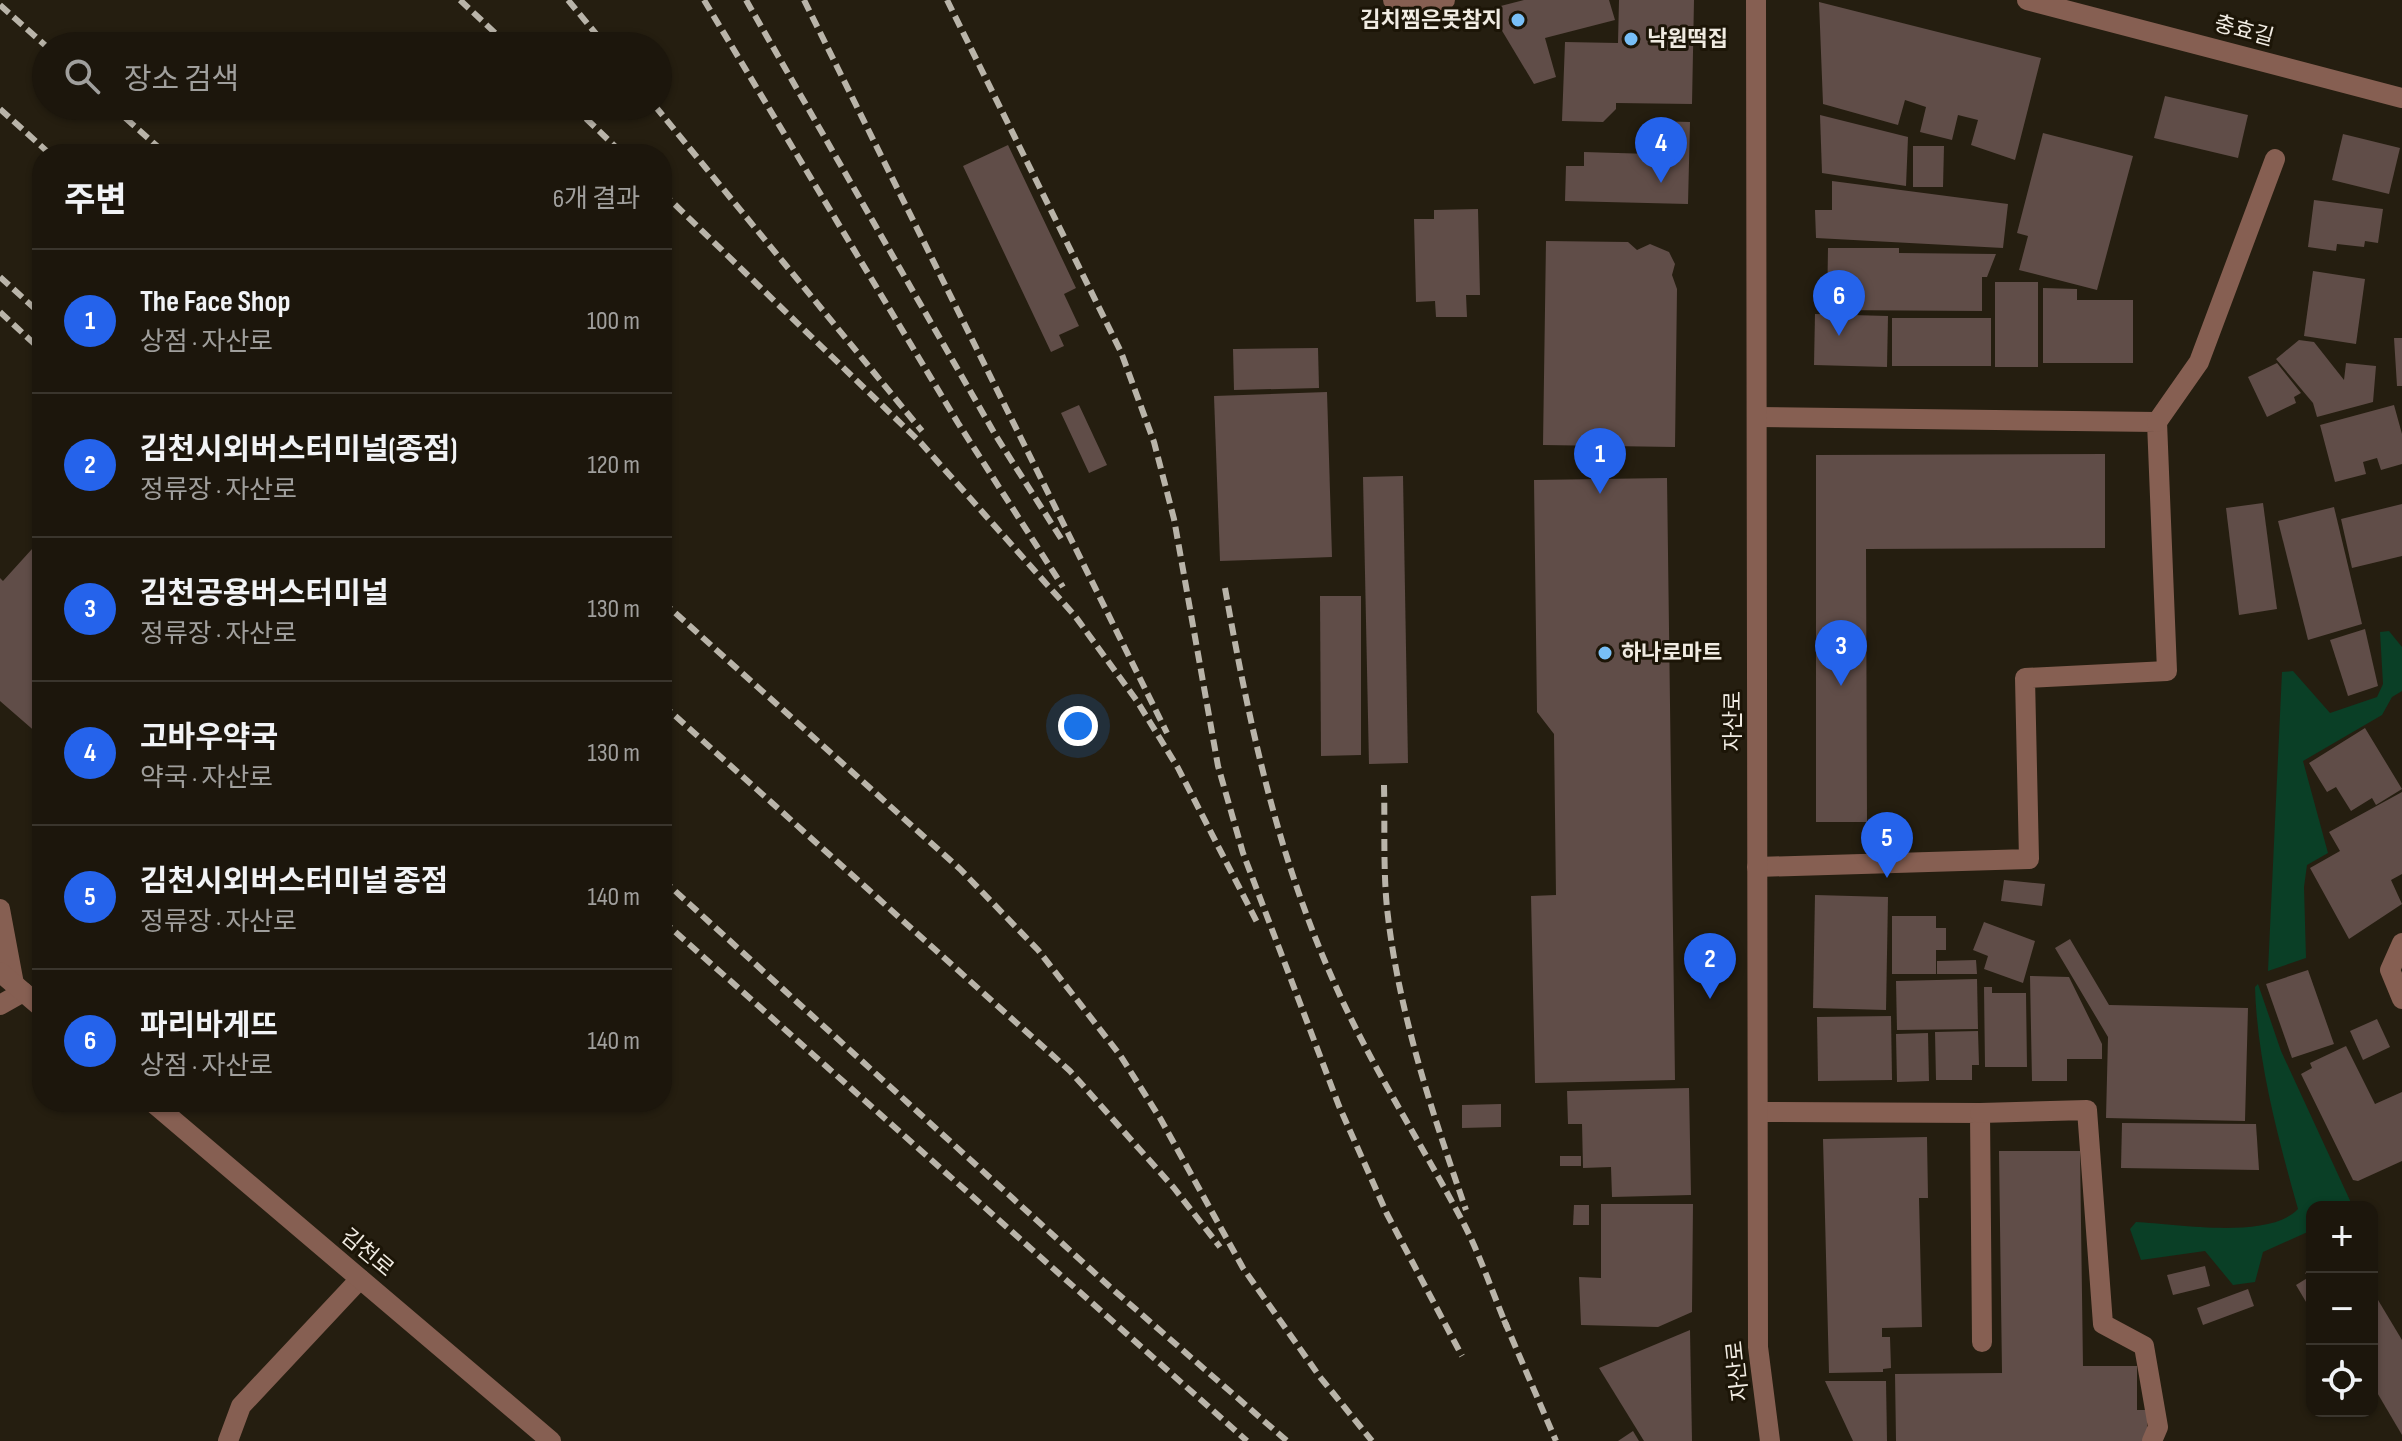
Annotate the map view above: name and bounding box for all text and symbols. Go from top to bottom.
place label: 김치찜은못참지 [1360,7,1502,34]
street label: 충효길 [2211,10,2277,52]
marker: 김치찜은못참지 [1509,11,1527,29]
place label: 낙원떡집 [1647,26,1728,53]
marker: 낙원떡집 [1622,30,1640,48]
search box [32,32,672,120]
icon: search [60,54,104,98]
text: 장소 검색 [124,62,239,98]
pin: 4 [1635,117,1687,183]
text: 주변 [64,180,127,221]
text: 6개 결과 [553,184,640,215]
pin: 6 [1813,270,1865,336]
text: The Face Shop [140,284,290,320]
text: 1 [85,306,95,337]
text: 100 m [587,306,640,337]
text: 상점 · 자산로 [140,327,273,358]
pin: 1 [1574,428,1626,494]
text: 김천시외버스터미널(종점) [140,432,458,468]
text: 2 [84,450,96,481]
text: 120 m [587,450,640,481]
text: 정류장 · 자산로 [140,475,297,506]
text: 김천공용버스터미널 [140,576,388,612]
text: 3 [84,594,96,625]
text: 130 m [588,594,640,625]
text: 정류장 · 자산로 [140,619,297,650]
pin: 3 [1815,620,1867,686]
place label: 하나로마트 [1621,640,1722,667]
marker: 하나로마트 [1596,644,1614,662]
street label: 자산로 [1720,691,1747,751]
your location [1058,706,1098,746]
text: 고바우약국 [140,720,278,756]
text: 4 [84,738,96,769]
text: 130 m [588,738,640,769]
text: 약국 · 자산로 [140,763,273,794]
pin: 5 [1861,812,1913,878]
text: 김천시외버스터미널 종점 [140,864,448,900]
text: 5 [84,882,96,913]
text: 140 m [588,882,640,913]
text: 정류장 · 자산로 [140,907,297,938]
pin: 2 [1684,933,1736,999]
text: 파리바게뜨 [140,1008,278,1044]
text: 6 [84,1026,96,1057]
text: 140 m [588,1026,640,1057]
text: 상점 · 자산로 [140,1051,273,1082]
map controls [2306,1201,2378,1417]
button: + [2306,1201,2378,1273]
street label: 김천로 [335,1223,399,1283]
button: − [2306,1273,2378,1345]
street label: 자산로 [1721,1339,1755,1403]
button: locate [2306,1345,2378,1417]

